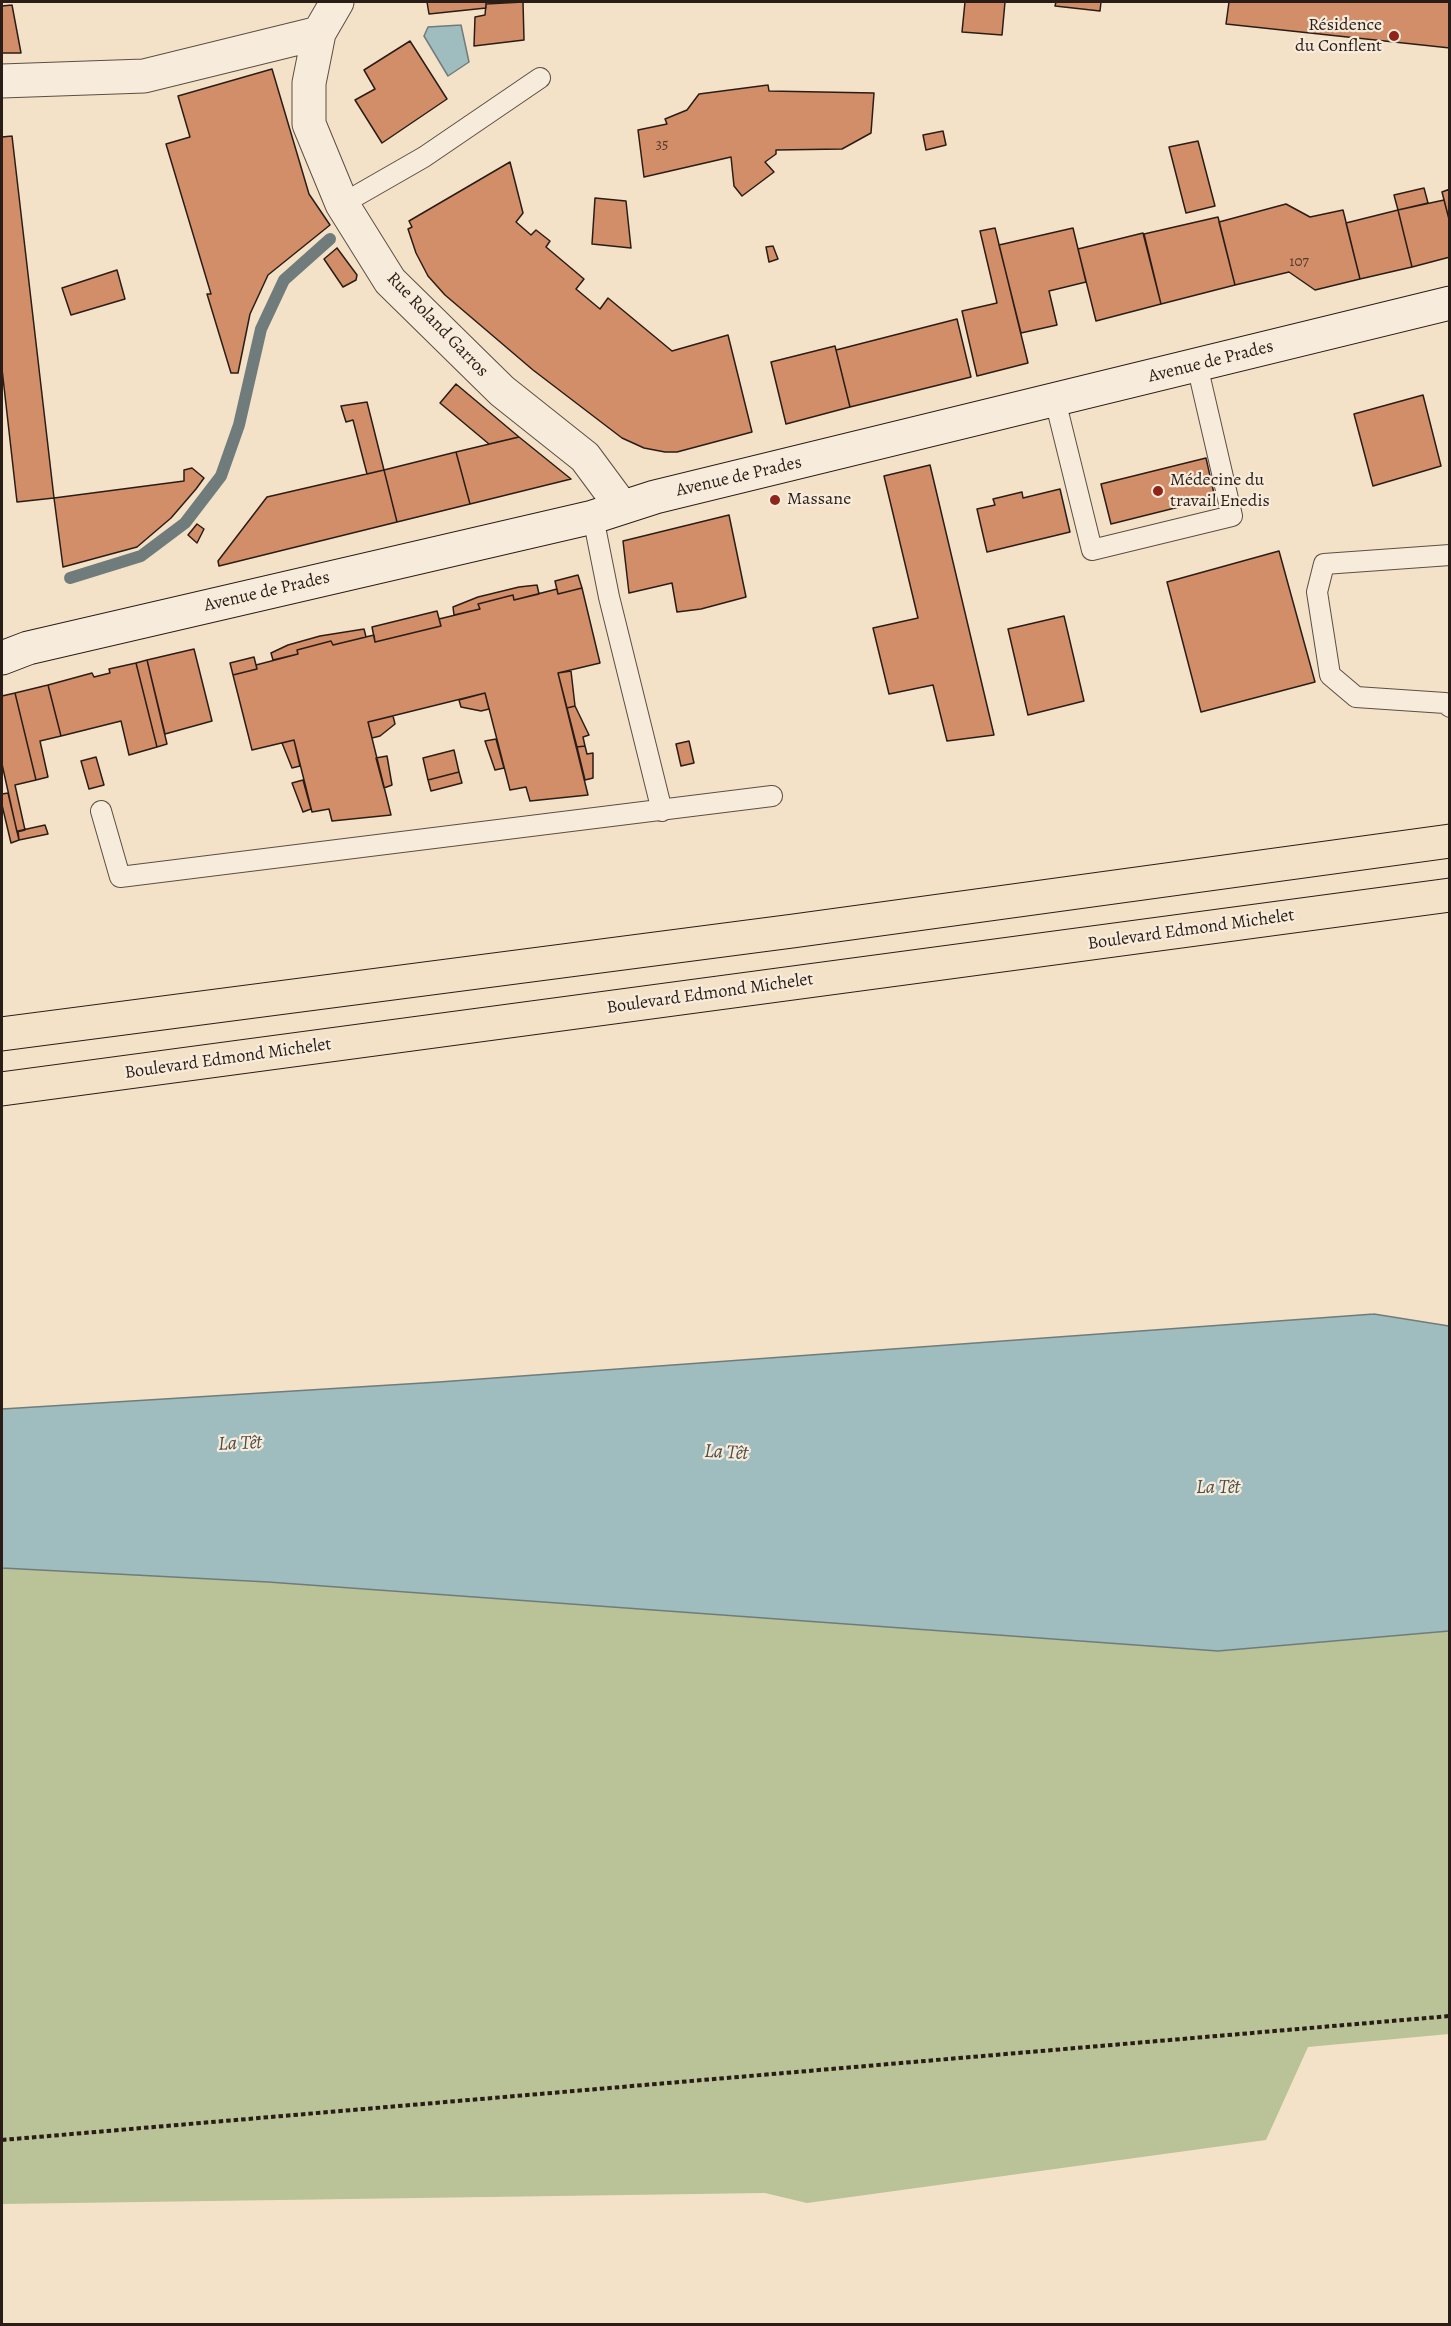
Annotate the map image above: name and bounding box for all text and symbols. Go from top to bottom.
place label: Résidence du Conflent [1295,15,1382,57]
marker: Résidence du Conflent [1387,29,1401,43]
house number: 35 [656,136,668,154]
house number: 107 [1289,253,1309,271]
street label: Rue Roland Garros [382,268,492,382]
street label: Avenue de Prades [1146,336,1276,388]
street label: Avenue de Prades [674,452,804,502]
place label: Médecine du travail Enedis [1170,470,1270,512]
marker: Médecine du travail Enedis [1151,484,1165,498]
place label: Massane [787,489,851,511]
marker: Massane [768,493,782,507]
street label: Avenue de Prades [202,567,332,617]
street label: Boulevard Edmond Michelet [1086,905,1296,955]
street label: Boulevard Edmond Michelet [605,969,815,1019]
street label: Boulevard Edmond Michelet [123,1034,333,1084]
water label: La Têt [218,1431,262,1457]
water label: La Têt [704,1440,748,1466]
water label: La Têt [1196,1476,1240,1500]

